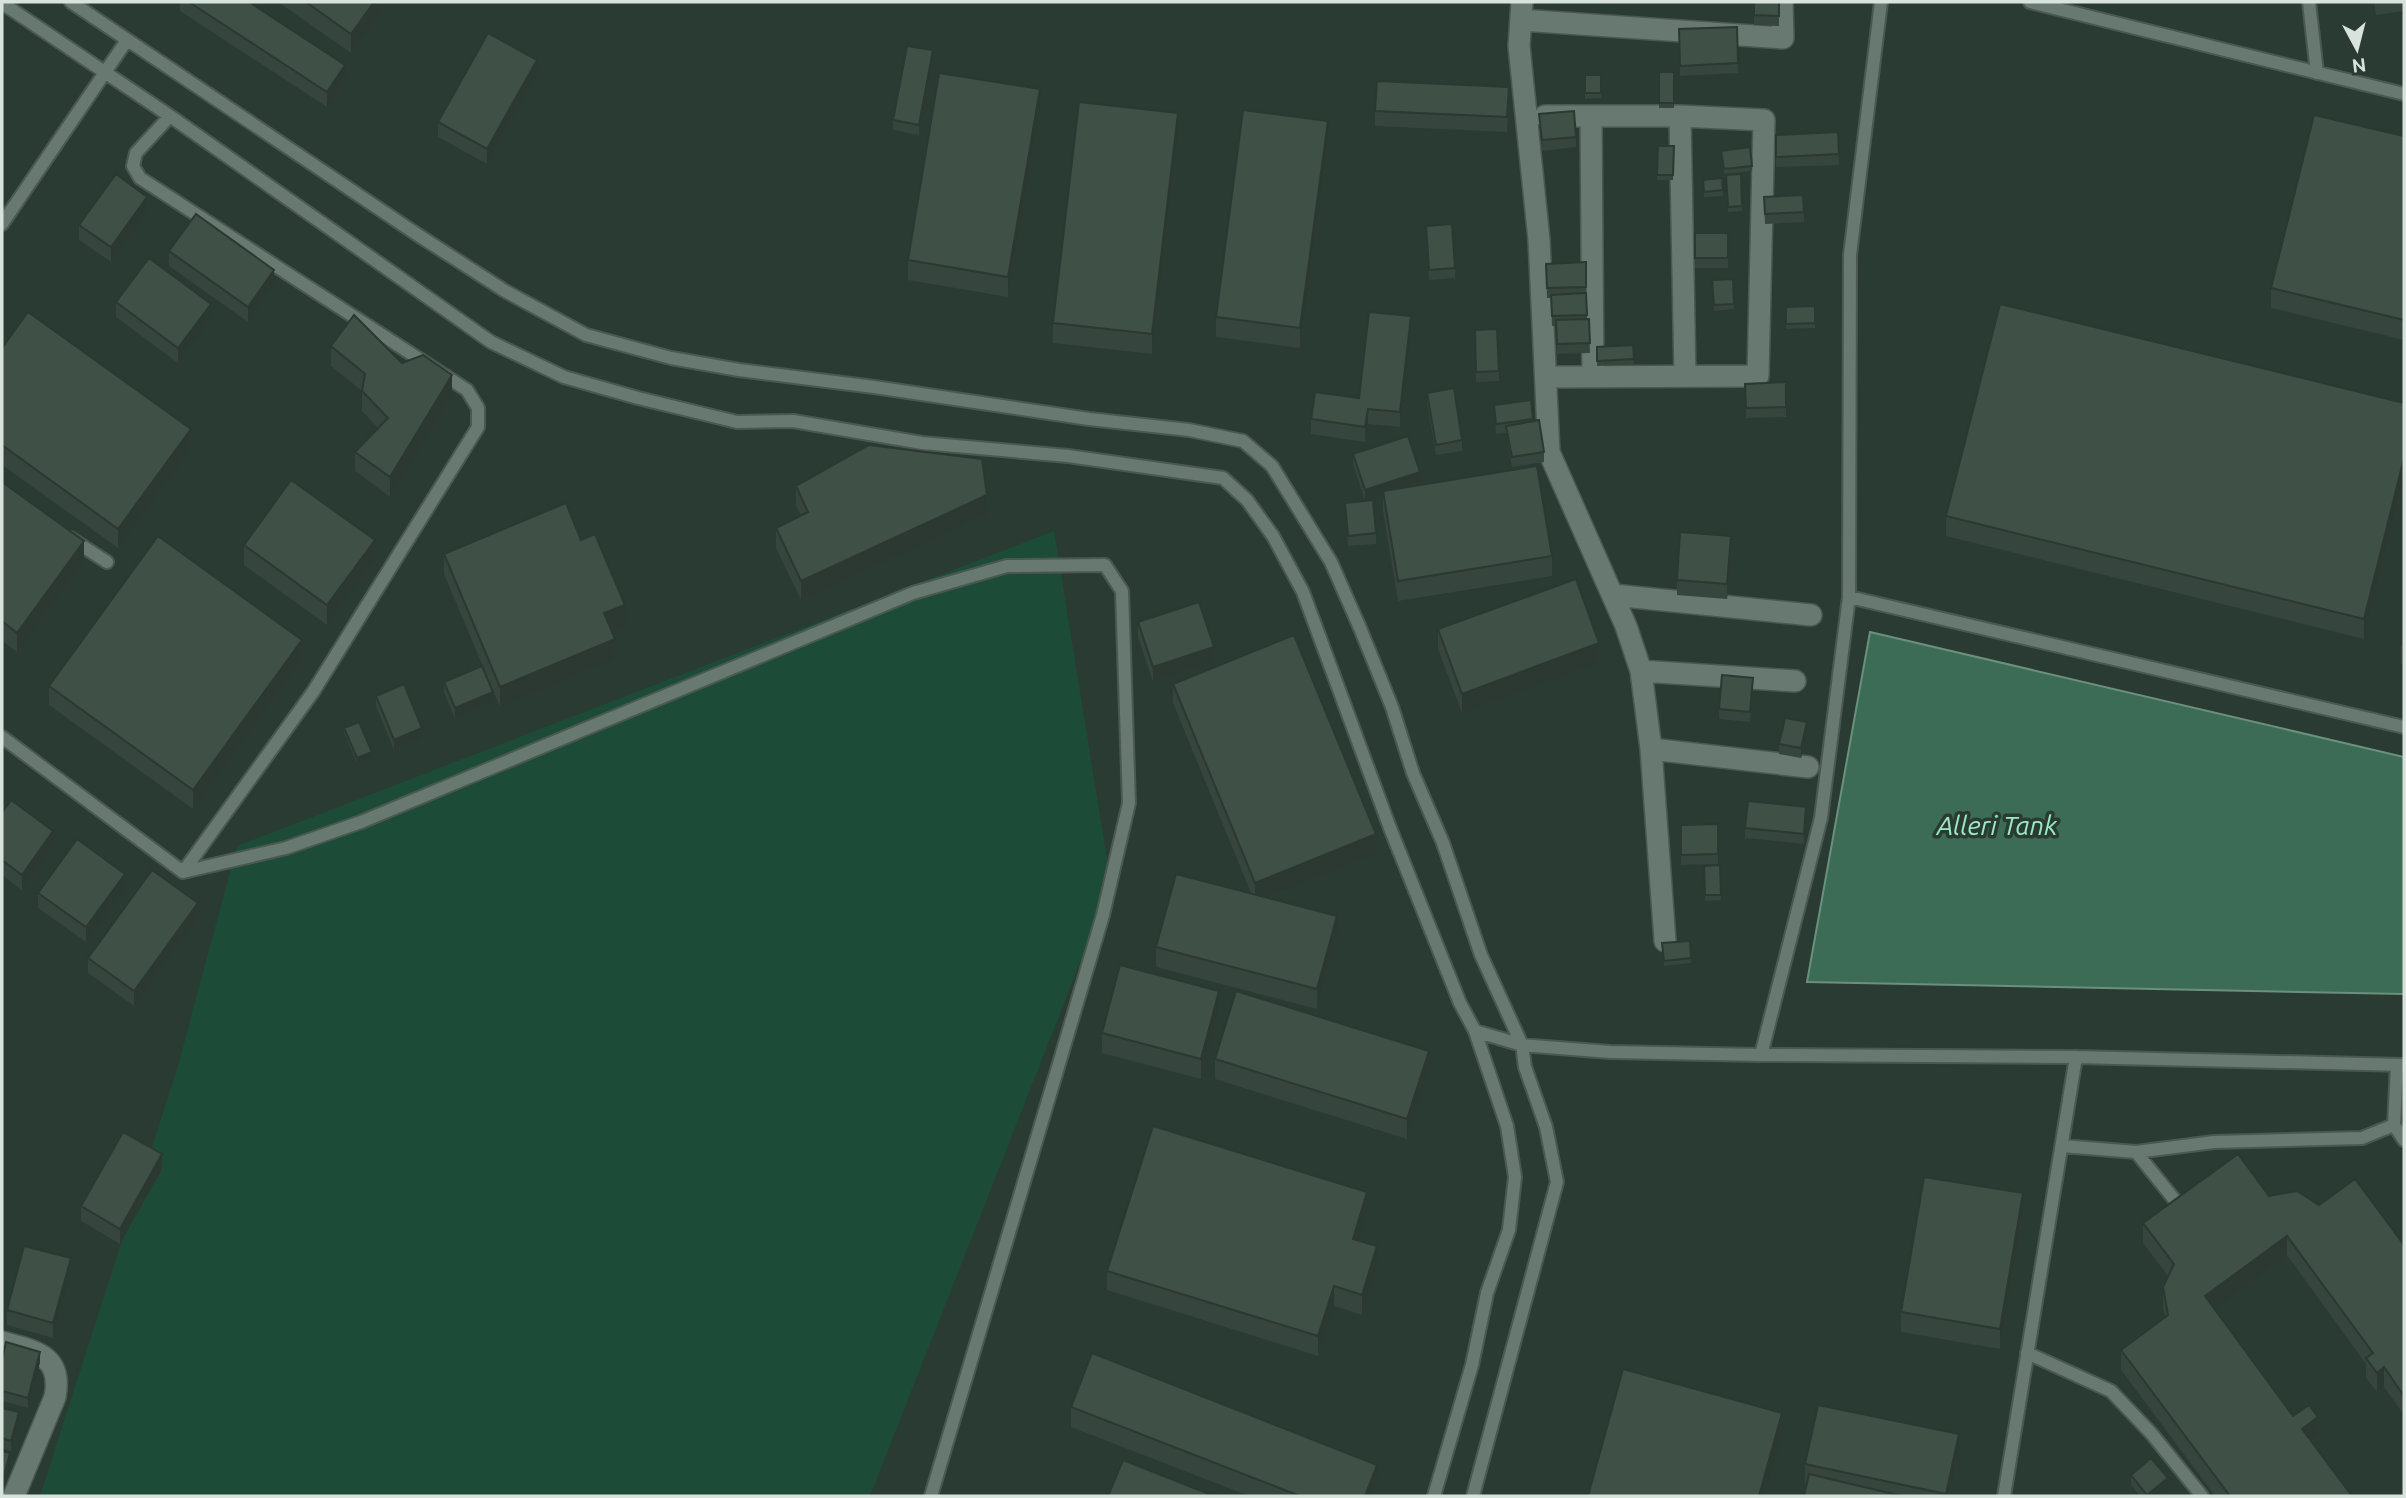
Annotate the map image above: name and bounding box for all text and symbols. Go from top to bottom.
north arrow [2322,14,2392,84]
text: N [2351,54,2367,78]
water label: Alleri Tank [1935,811,2058,840]

